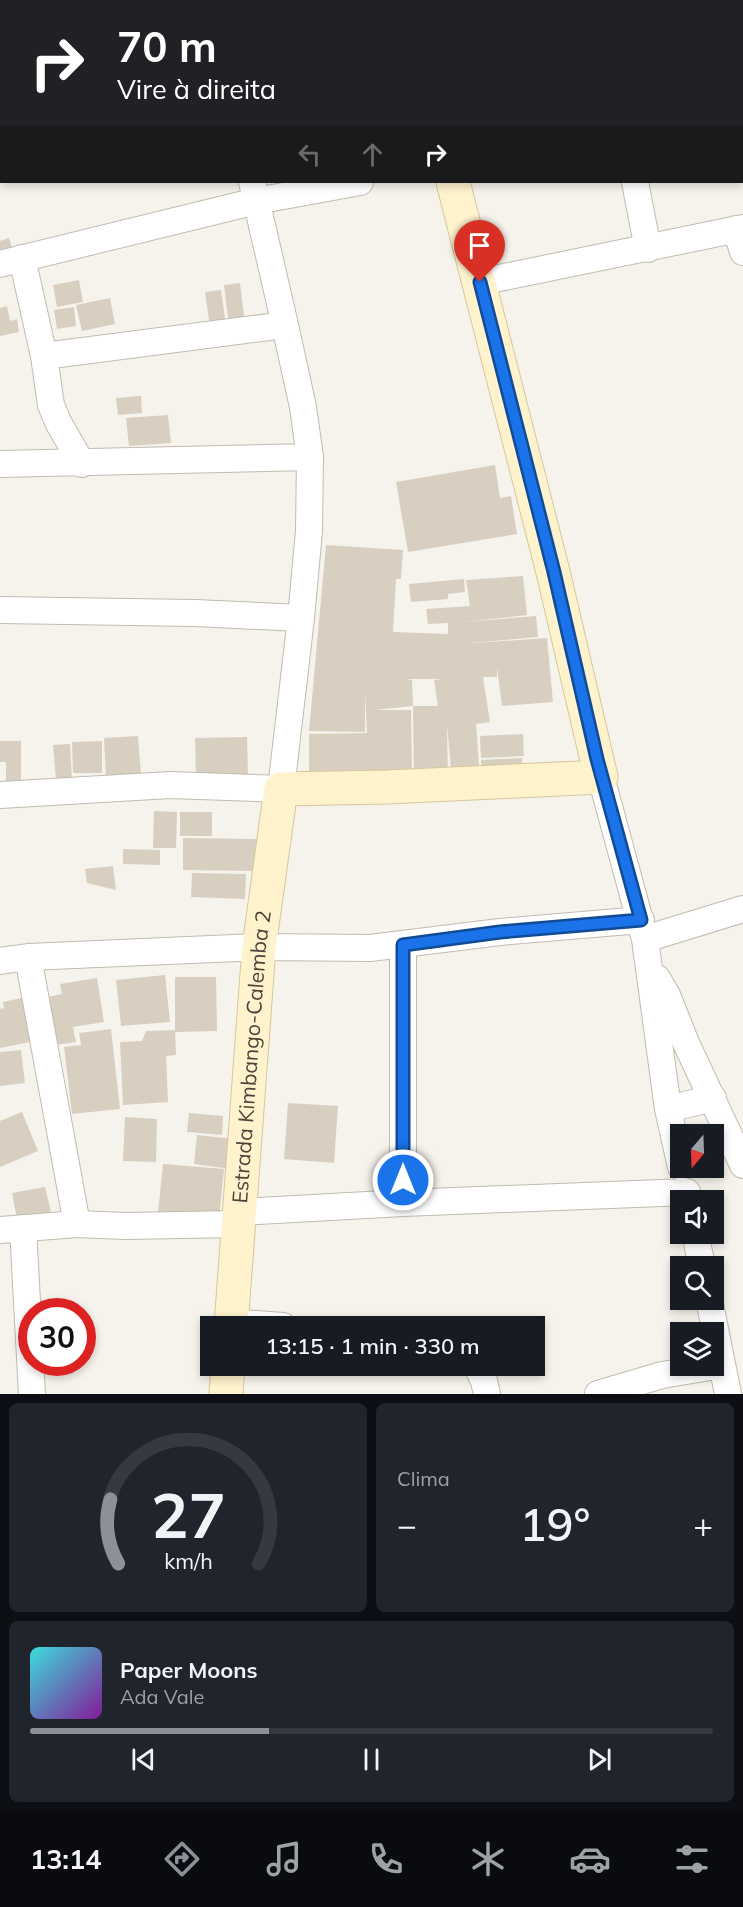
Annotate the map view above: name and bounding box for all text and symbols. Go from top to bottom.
text: 70 m [117,20,217,73]
icon: right [18,24,96,102]
text: Vire à direita [117,72,276,106]
icon: left [293,138,326,171]
icon: ahead [356,138,389,171]
icon: right [419,138,452,171]
pin [454,220,505,282]
icon: arrive [463,229,496,262]
street label: Estrada Kimbango-Calemba 2 [226,909,276,1204]
north arrow [670,1124,724,1178]
map controls [670,1124,724,1376]
position arrow [371,1148,435,1212]
button: sound [670,1190,724,1244]
button: search [670,1256,724,1310]
speed limit sign: 30 [18,1298,96,1376]
button: layers [670,1322,724,1376]
text: 13:15 · 1 min · 330 m [265,1332,480,1360]
text: Clima [397,1466,450,1491]
text: 27 [151,1475,225,1554]
text: 19° [520,1496,590,1552]
text: − [397,1504,417,1545]
text: + [693,1504,713,1545]
text: km/h [164,1548,212,1575]
text: Paper Moons [120,1656,258,1684]
text: Ada Vale [120,1684,204,1709]
icon: previous [127,1743,160,1776]
icon: pause [355,1743,388,1776]
icon: next [583,1743,616,1776]
icon: directions [161,1838,203,1880]
icon: music [263,1838,305,1880]
icon: phone [365,1838,407,1880]
icon: climate [467,1838,509,1880]
icon: car [569,1838,611,1880]
icon: filters [671,1838,713,1880]
text: 13:14 [30,1842,101,1876]

